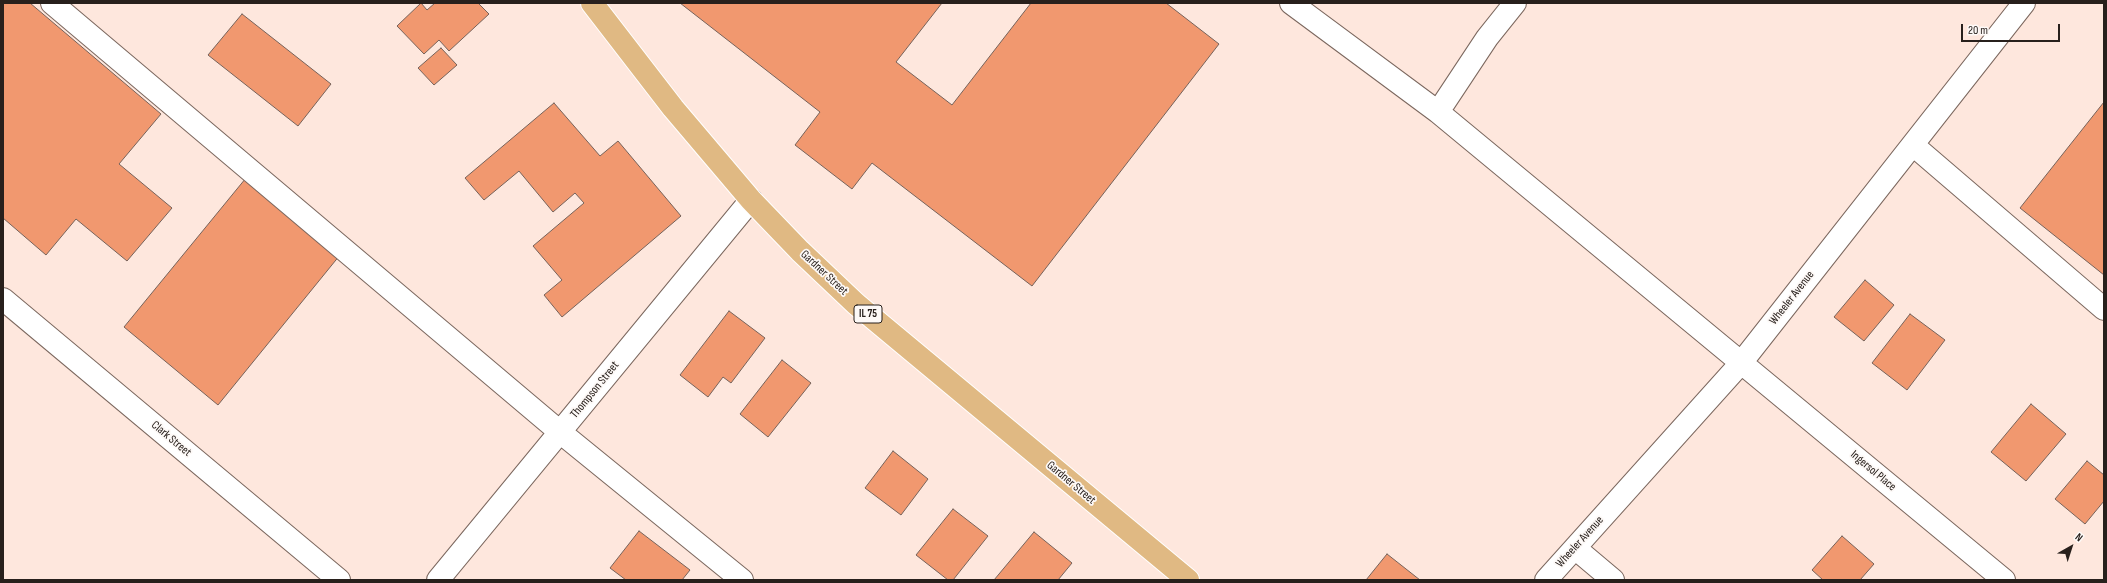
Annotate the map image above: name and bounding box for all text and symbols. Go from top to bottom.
scale bar [1963,16,2062,42]
text: 20 m [1968,23,1988,38]
street label: Gardner Street [797,247,851,299]
street label: Wheeler Avenue [1767,268,1817,328]
road number: IL 75 [854,305,882,323]
street label: Thompson Street [568,359,622,421]
street label: Clark Street [148,418,194,460]
street label: Ingersol Place [1847,448,1899,494]
street label: Gardner Street [1044,458,1098,508]
street label: Wheeler Avenue [1553,513,1607,571]
north arrow [2051,527,2091,567]
text: N [2072,530,2085,544]

